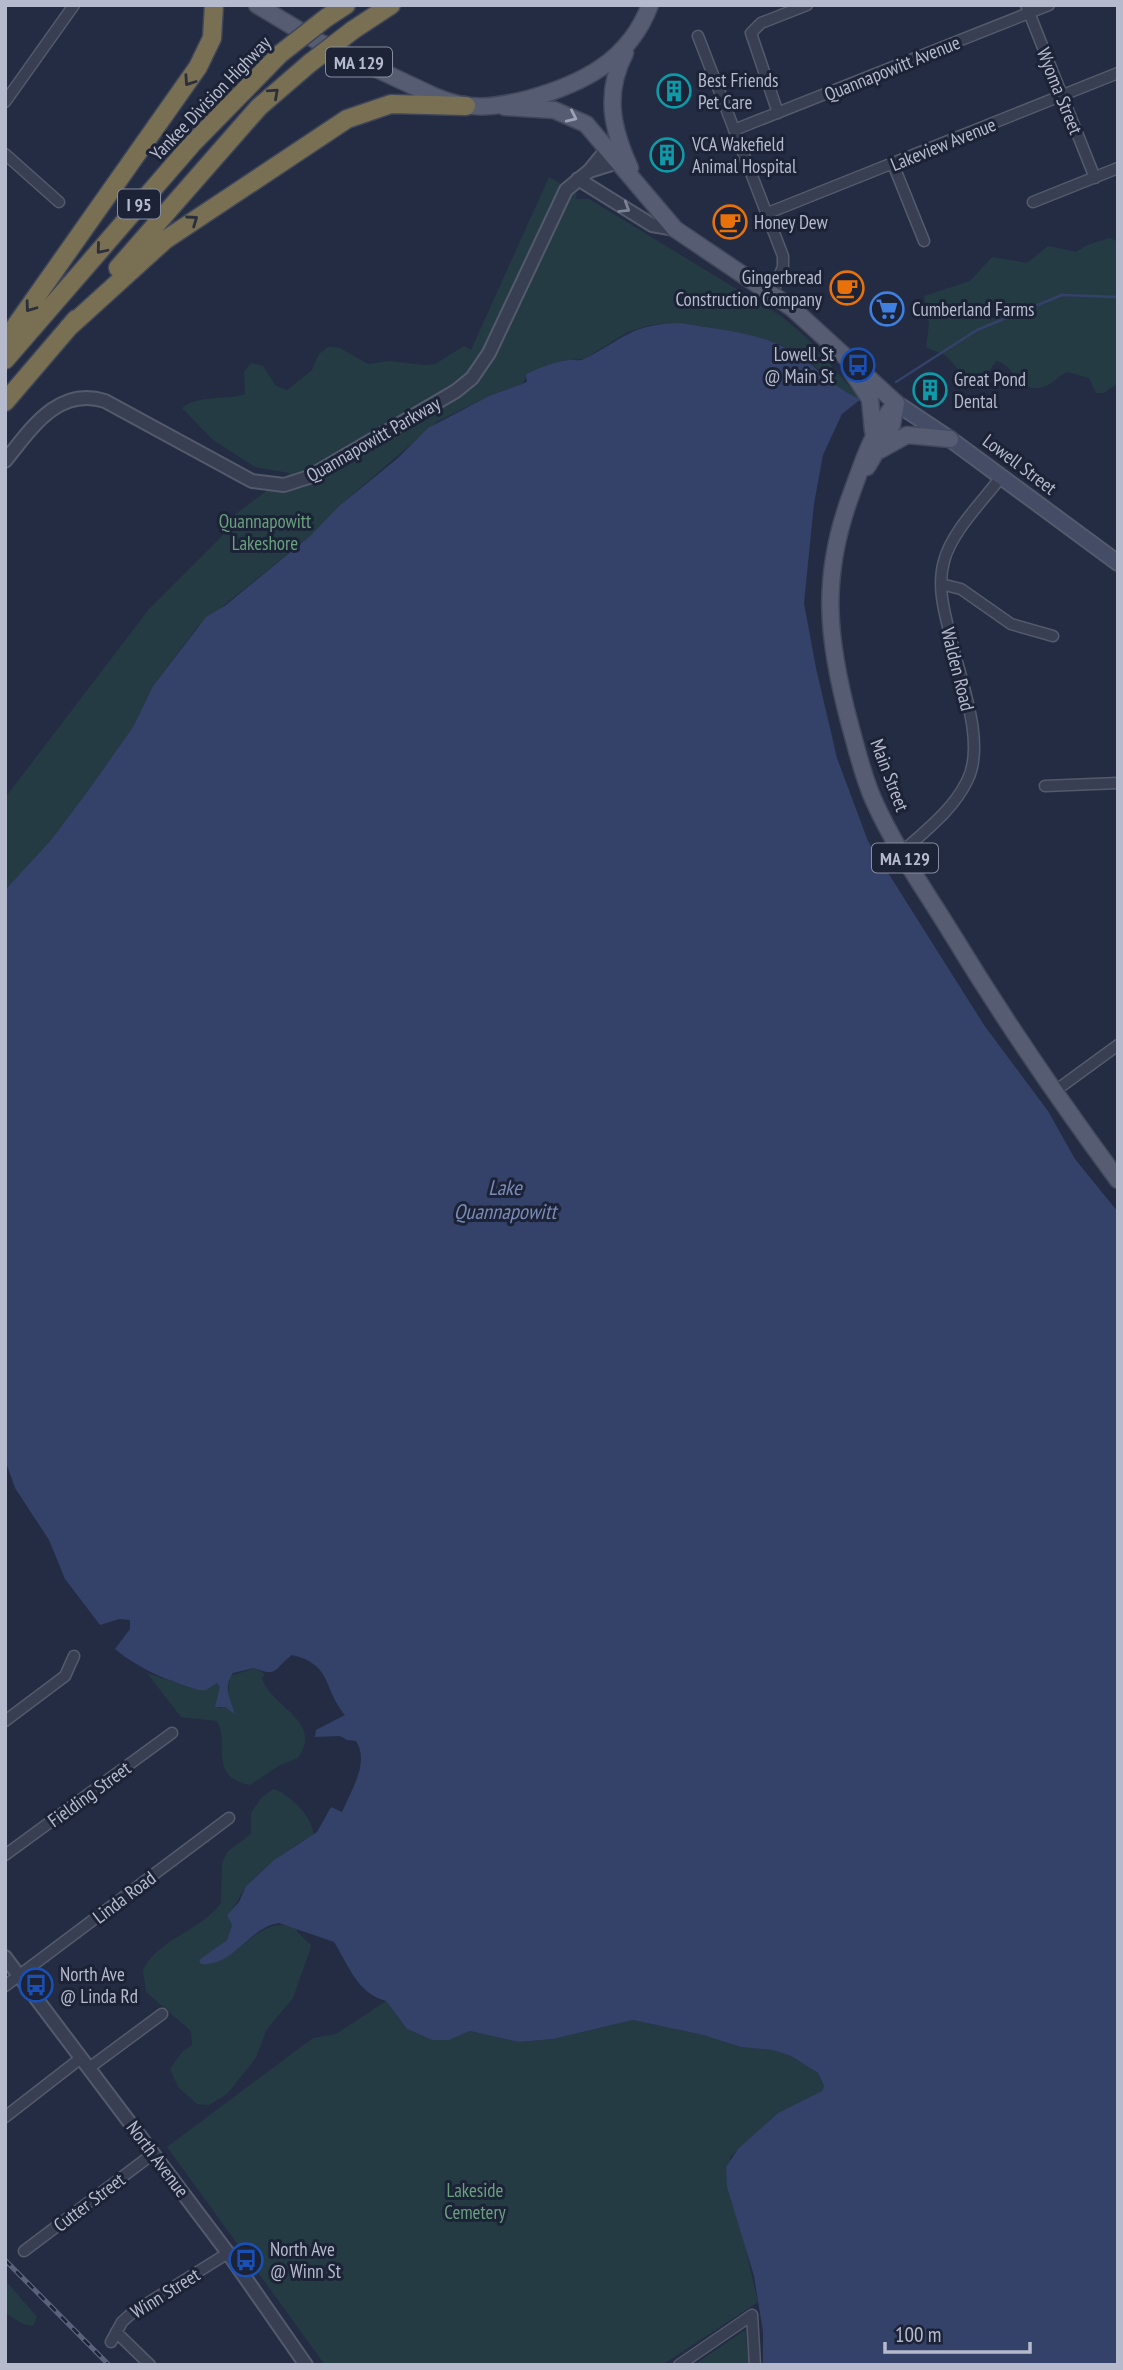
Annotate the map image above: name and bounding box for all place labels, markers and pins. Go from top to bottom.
place label: Best Friends Pet Care [698,68,778,114]
building icon: Best Friends Pet Care [655,72,693,110]
place label: VCA Wakefield Animal Hospital [691,132,797,178]
building icon: VCA Wakefield Animal Hospital [648,136,686,174]
cafe icon: Honey Dew [711,203,749,241]
place label: Honey Dew [754,210,829,234]
place label: Gingerbread Construction Company [675,265,823,311]
cafe icon: Gingerbread Construction Company [828,269,866,307]
supermarket icon: Cumberland Farms [868,290,906,328]
place label: Cumberland Farms [912,297,1034,321]
place label: Lowell St @ Main St [764,342,835,388]
bus stop icon: Lowell St @ Main St [839,346,877,384]
place label: Great Pond Dental [954,367,1026,413]
building icon: Great Pond Dental [911,371,949,409]
place label: North Ave @ Linda Rd [60,1962,138,2008]
bus stop icon: North Ave @ Linda Rd [17,1966,55,2004]
place label: North Ave @ Winn St [270,2237,342,2283]
bus stop icon: North Ave @ Winn St [227,2241,265,2279]

